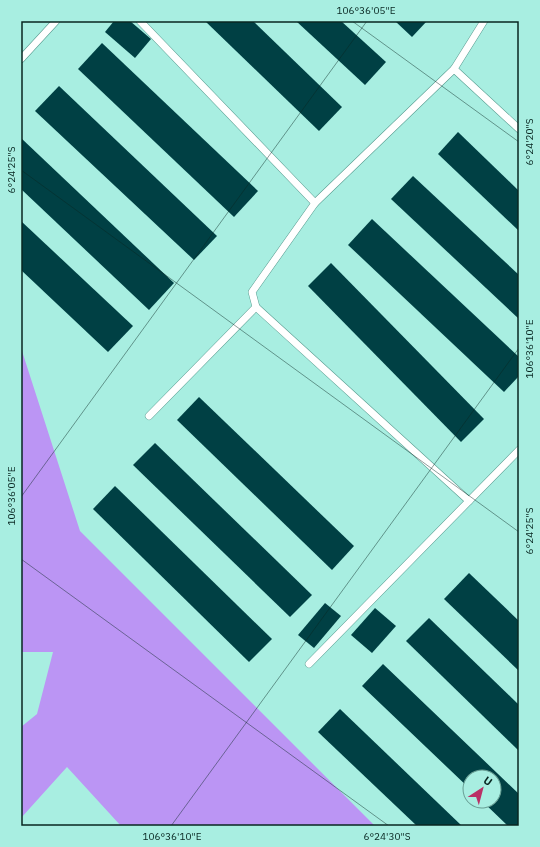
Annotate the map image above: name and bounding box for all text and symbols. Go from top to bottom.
text: 106°36'05"E [336,4,396,17]
text: 6°24'20"S [523,118,536,166]
text: 6°24'25"S [5,146,18,194]
text: 106°36'10"E [523,319,536,379]
text: 106°36'05"E [5,466,18,526]
text: 6°24'25"S [523,507,536,555]
north arrow [462,769,502,809]
text: U [481,773,495,789]
text: 106°36'10"E [142,830,202,843]
text: 6°24'30"S [363,830,411,843]

